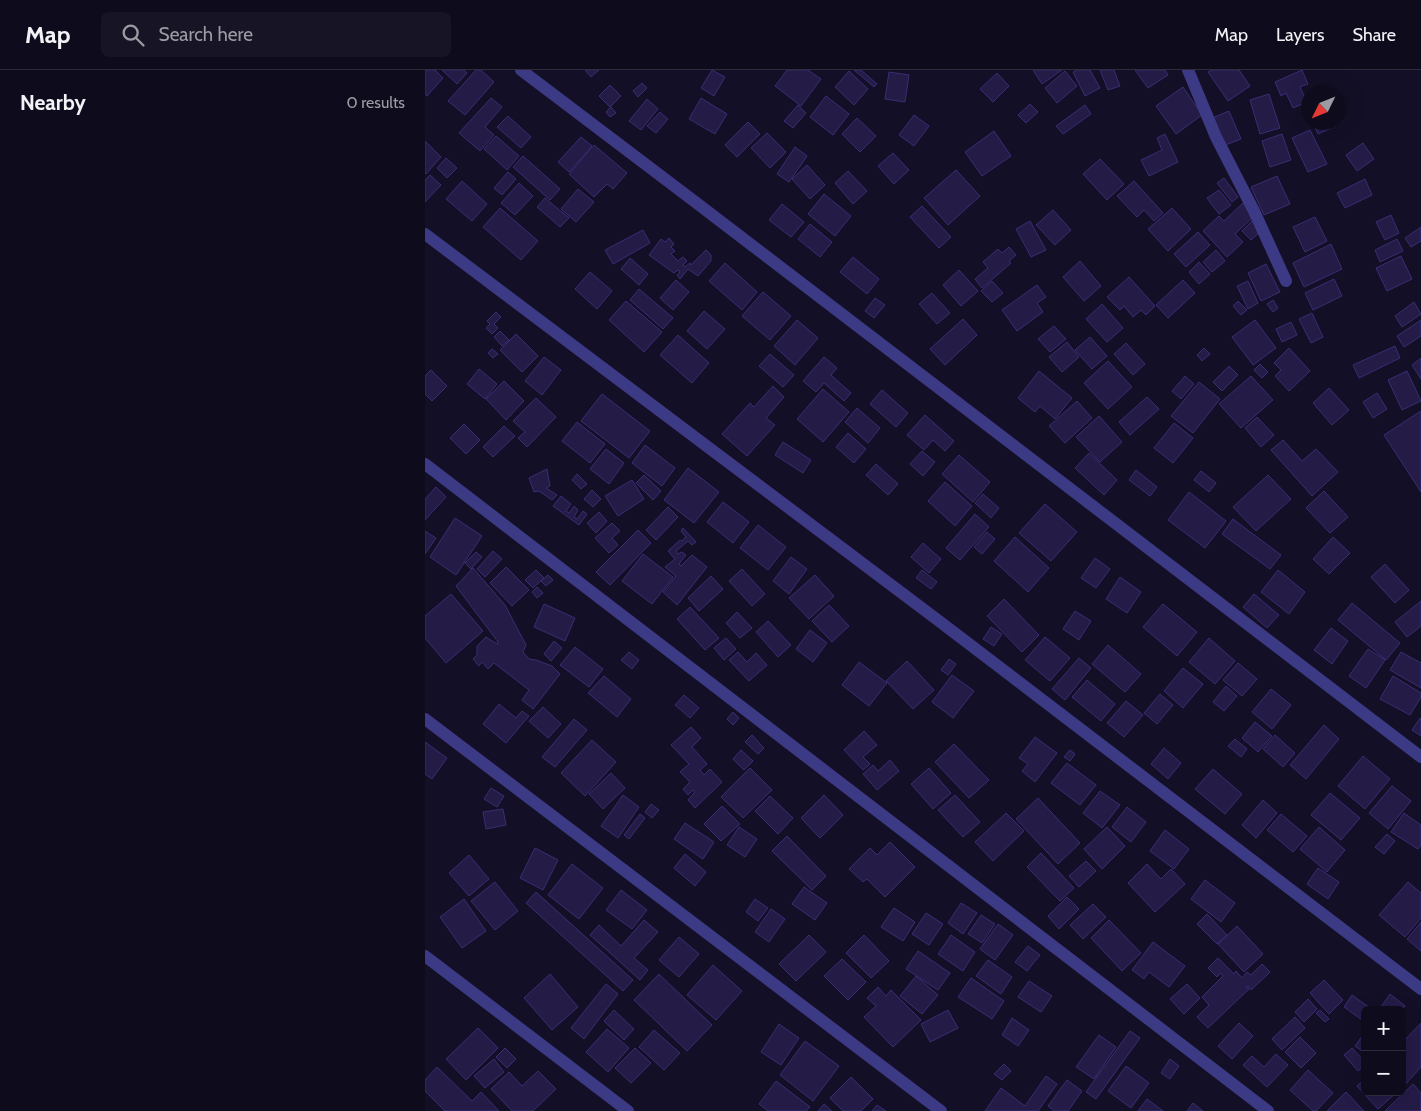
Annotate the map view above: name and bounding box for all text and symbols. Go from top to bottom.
search box [101,12,451,57]
text: Map [25,20,71,49]
icon: search [119,21,147,49]
text: Search here [159,23,253,46]
text: Map [1215,24,1248,46]
text: Layers [1276,24,1325,46]
text: Share [1353,24,1396,46]
north arrow [1301,85,1346,130]
text: Nearby [20,90,86,115]
text: 0 results [346,93,405,112]
map controls [1361,1006,1406,1096]
button: + [1361,1006,1406,1051]
button: − [1361,1051,1406,1096]

